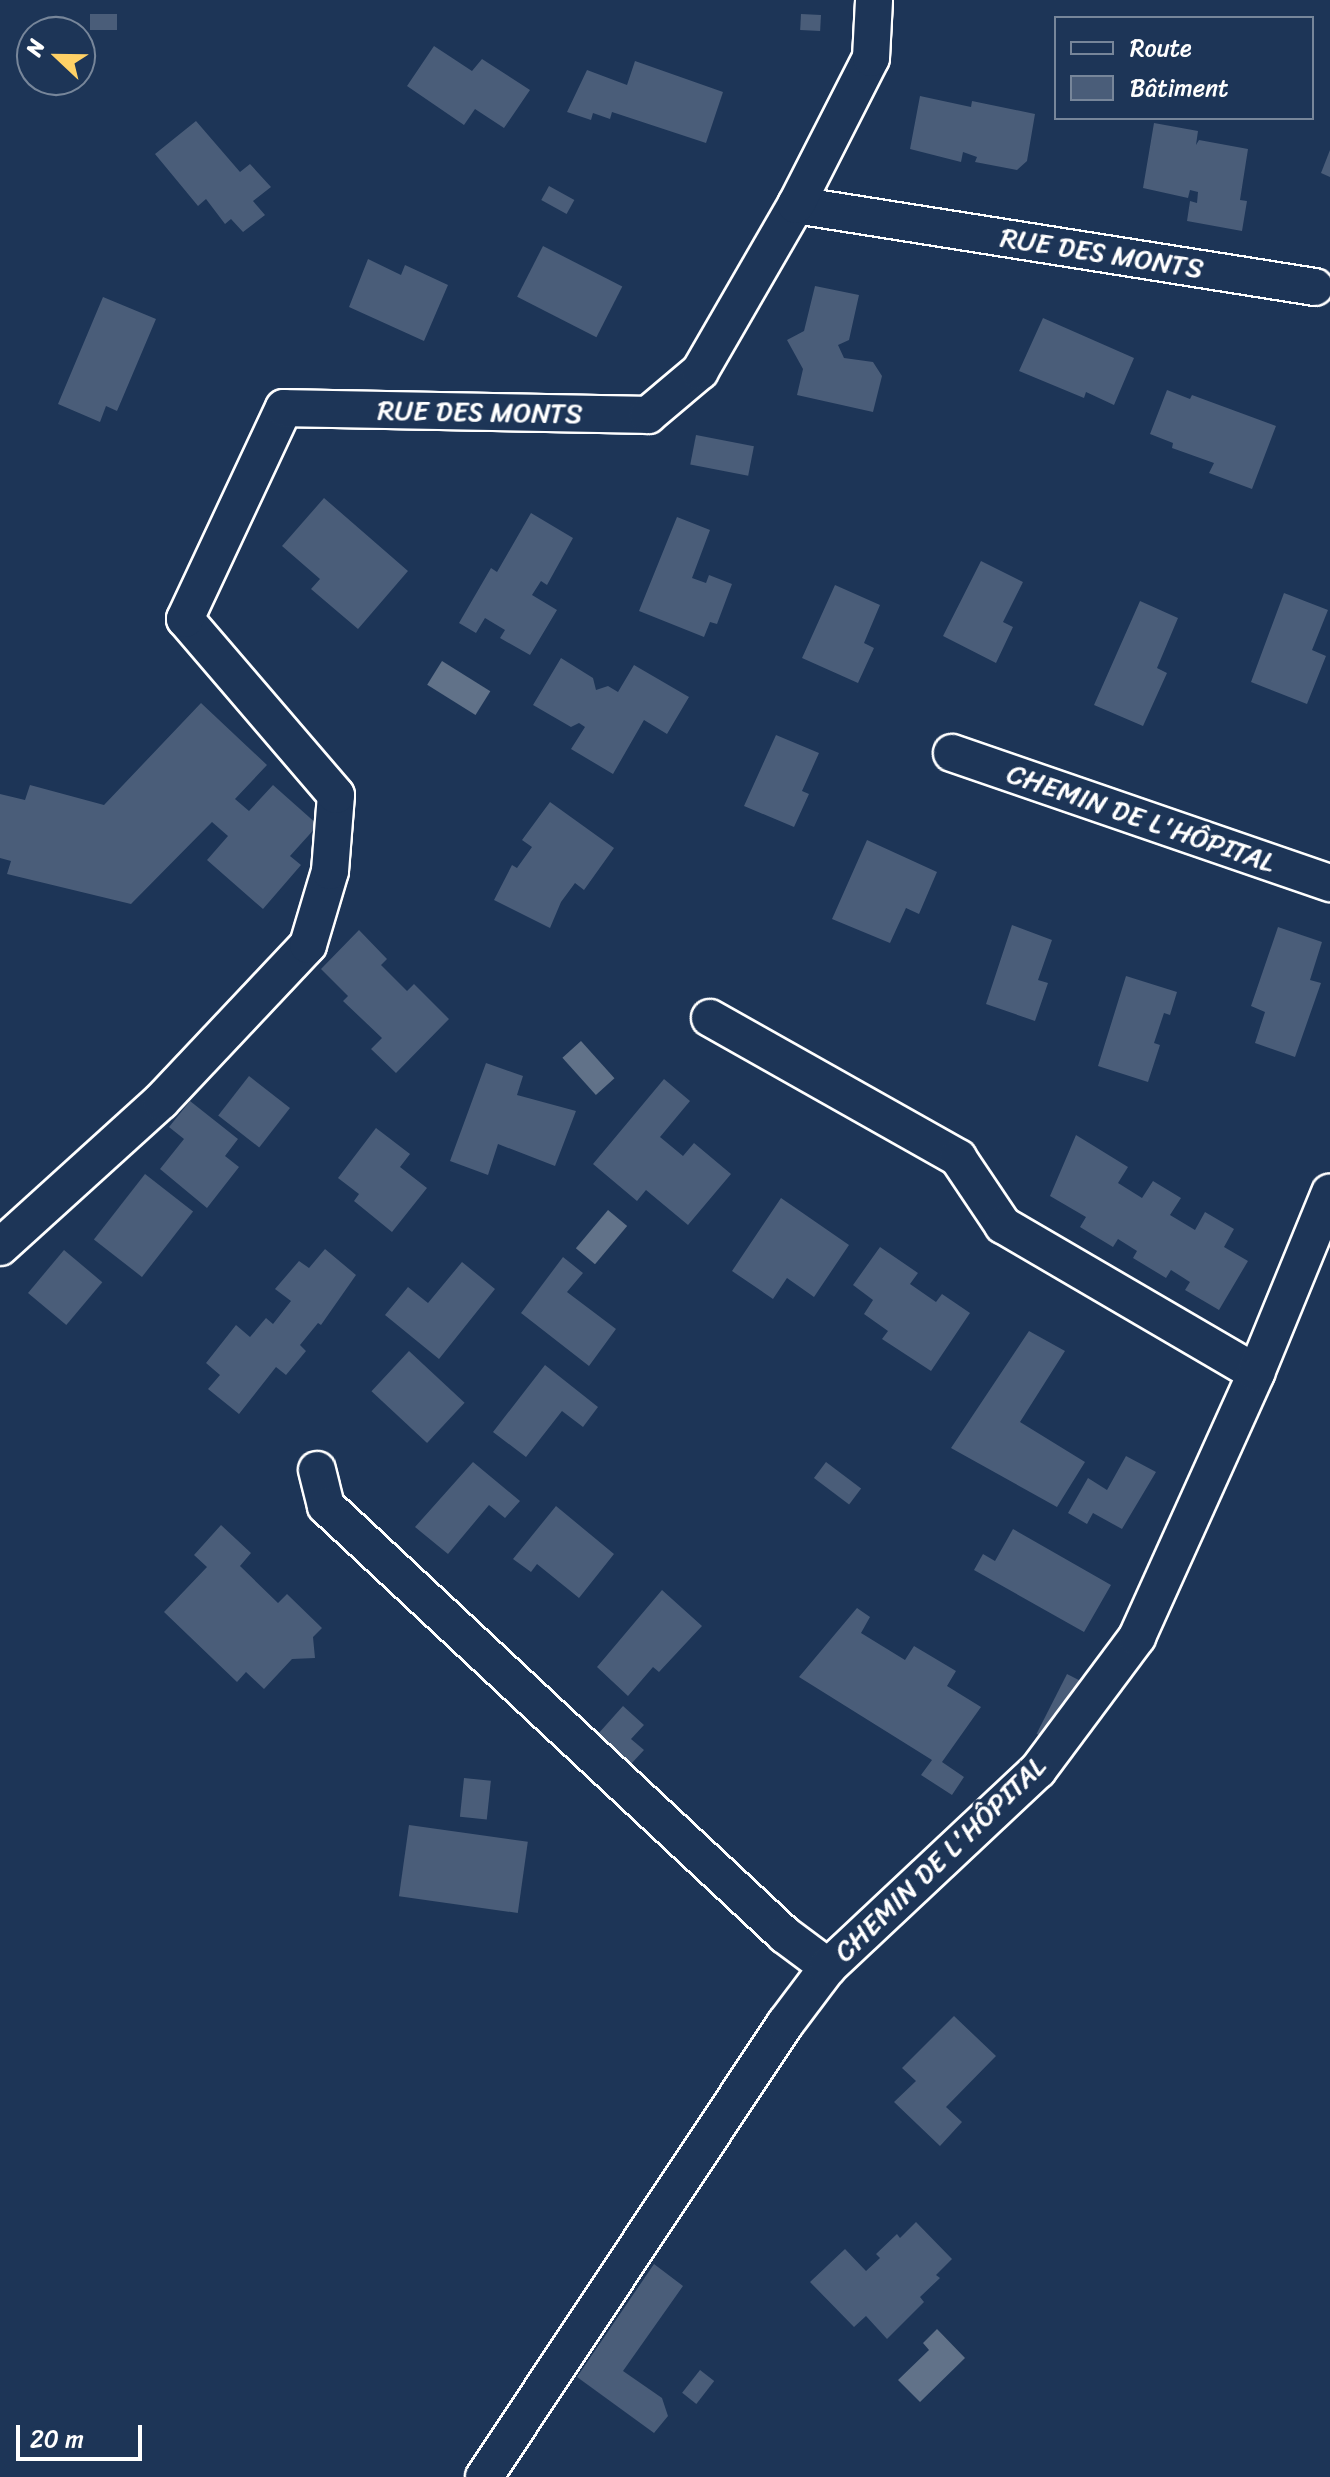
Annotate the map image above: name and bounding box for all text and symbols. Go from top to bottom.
north arrow [16,16,96,96]
legend [1054,16,1314,120]
text: Route [1130,27,1192,69]
text: N [14,33,56,62]
text: Bâtiment [1130,67,1229,109]
street label: RUE DES MONTS [997,220,1207,286]
street label: RUE DES MONTS [376,393,584,431]
street label: CHEMIN DE L'HÔPITAL [1002,756,1280,880]
street label: CHEMIN DE L'HÔPITAL [827,1749,1053,1969]
scale bar [20,2409,146,2459]
text: 20 m [30,2418,84,2460]

